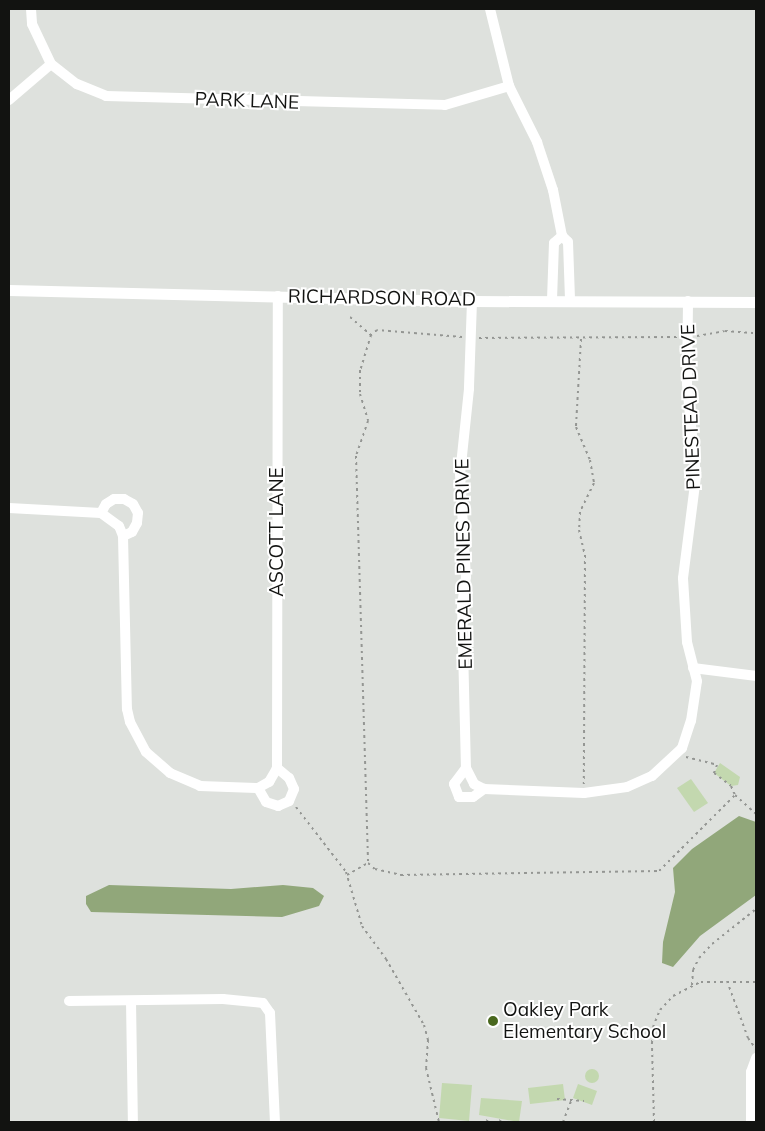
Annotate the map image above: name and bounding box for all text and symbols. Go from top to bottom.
street label: PARK LANE [194,88,300,114]
street label: RICHARDSON ROAD [288,285,476,311]
street label: PINESTEAD DRIVE [677,324,705,490]
street label: EMERALD PINES DRIVE [451,458,477,670]
street label: ASCOTT LANE [266,467,288,597]
place label: Oakley Park Elementary School [503,999,666,1043]
marker: Oakley Park Elementary School [487,1015,499,1027]

